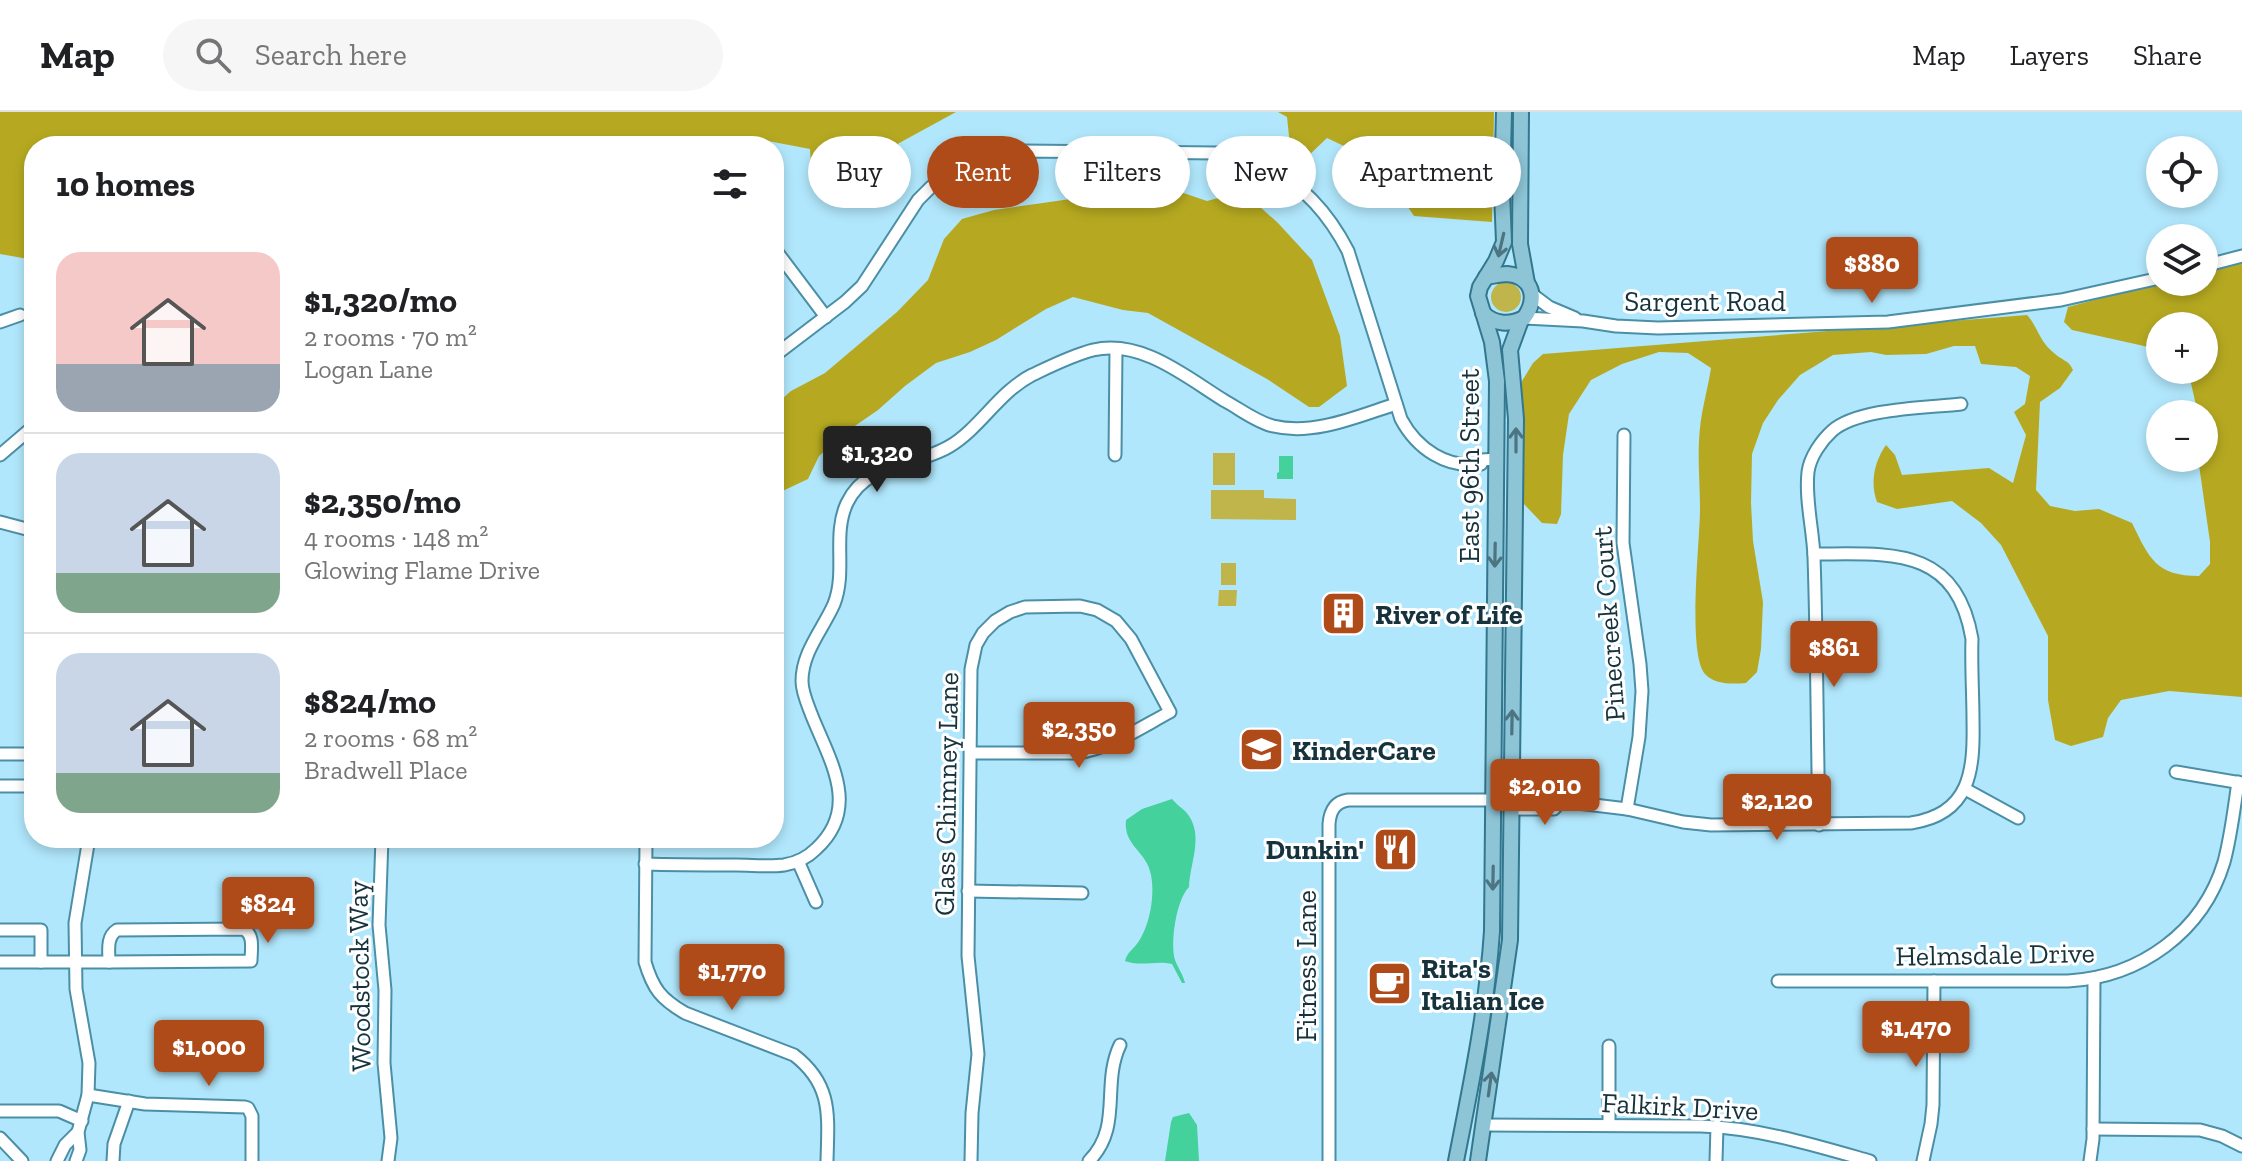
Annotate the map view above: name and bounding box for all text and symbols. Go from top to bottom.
search box [163,19,723,91]
text: Map [40,32,115,78]
icon: search [191,33,235,77]
text: Search here [255,37,407,73]
text: Map [1912,39,1966,72]
text: Layers [2010,39,2089,72]
text: Share [2133,39,2202,72]
chip: Buy [808,136,911,208]
chip: Rent [927,136,1039,208]
chip: Filters [1055,136,1190,208]
chip: New [1206,136,1316,208]
chip: Apartment [1332,136,1521,208]
map controls [2146,136,2218,472]
button: locate [2146,136,2218,208]
icon: filters [708,162,752,206]
text: 10 homes [56,164,195,205]
button: layers [2146,224,2218,296]
one-way arrow [1493,232,1508,258]
pin: $880 [1825,237,1919,305]
text: $880 [1844,247,1900,279]
text: $1,320/mo [304,280,457,321]
icon: home [120,284,216,380]
street label: Sargent Road [1624,285,1786,318]
button: + [2146,312,2218,384]
text: 2 rooms · 70 m² [304,321,477,353]
text: Logan Lane [304,353,433,385]
street label: East 96th Street [1453,368,1486,563]
button: − [2146,400,2218,472]
pin: $1,320 [812,426,942,494]
one-way arrow [1508,427,1523,454]
text: $1,320 [841,436,913,468]
text: $2,350/mo [304,481,461,522]
icon: home [120,485,216,581]
text: 4 rooms · 148 m² [304,522,488,554]
street label: Pinecreek Court [1585,525,1632,723]
one-way arrow [1488,541,1503,568]
text: Glowing Flame Drive [304,554,540,586]
building icon: River of Life [1320,590,1368,638]
place label: River of Life [1375,598,1523,631]
pin: $861 [1787,621,1881,689]
text: $861 [1808,631,1860,663]
street label: Glass Chimney Lane [928,672,965,916]
text: $824/mo [304,681,436,722]
icon: home [120,685,216,781]
pin: $2,350 [1014,702,1144,770]
one-way arrow [1504,709,1520,736]
text: $2,350 [1042,712,1116,744]
text: 2 rooms · 68 m² [304,722,477,754]
school or university icon: KinderCare [1237,726,1285,774]
place label: KinderCare [1292,734,1436,767]
text: Bradwell Place [304,754,467,786]
pin: $2,010 [1480,759,1610,827]
text: $2,010 [1509,769,1581,801]
pin: $2,120 [1712,774,1842,842]
text: $2,120 [1741,784,1813,816]
restaurant icon: Dunkin' [1371,825,1419,873]
place label: Dunkin' [1266,833,1364,866]
one-way arrow [1485,864,1501,891]
pin: $824 [221,877,315,945]
street label: Woodstock Way [341,879,378,1072]
text: $824 [240,887,296,919]
street label: Fitness Lane [1290,890,1323,1042]
street label: Helmsdale Drive [1895,936,2095,973]
pin: $1,770 [667,944,797,1012]
place label: Rita's Italian Ice [1421,952,1544,1017]
text: $1,770 [697,954,767,986]
cafe icon: Rita's Italian Ice [1366,960,1414,1008]
pin: $1,470 [1851,1001,1981,1069]
text: $1,470 [1880,1011,1952,1043]
pin: $1,000 [144,1020,274,1088]
text: $1,000 [172,1030,246,1062]
one-way arrow [1483,1072,1498,1097]
street label: Falkirk Drive [1601,1086,1759,1127]

